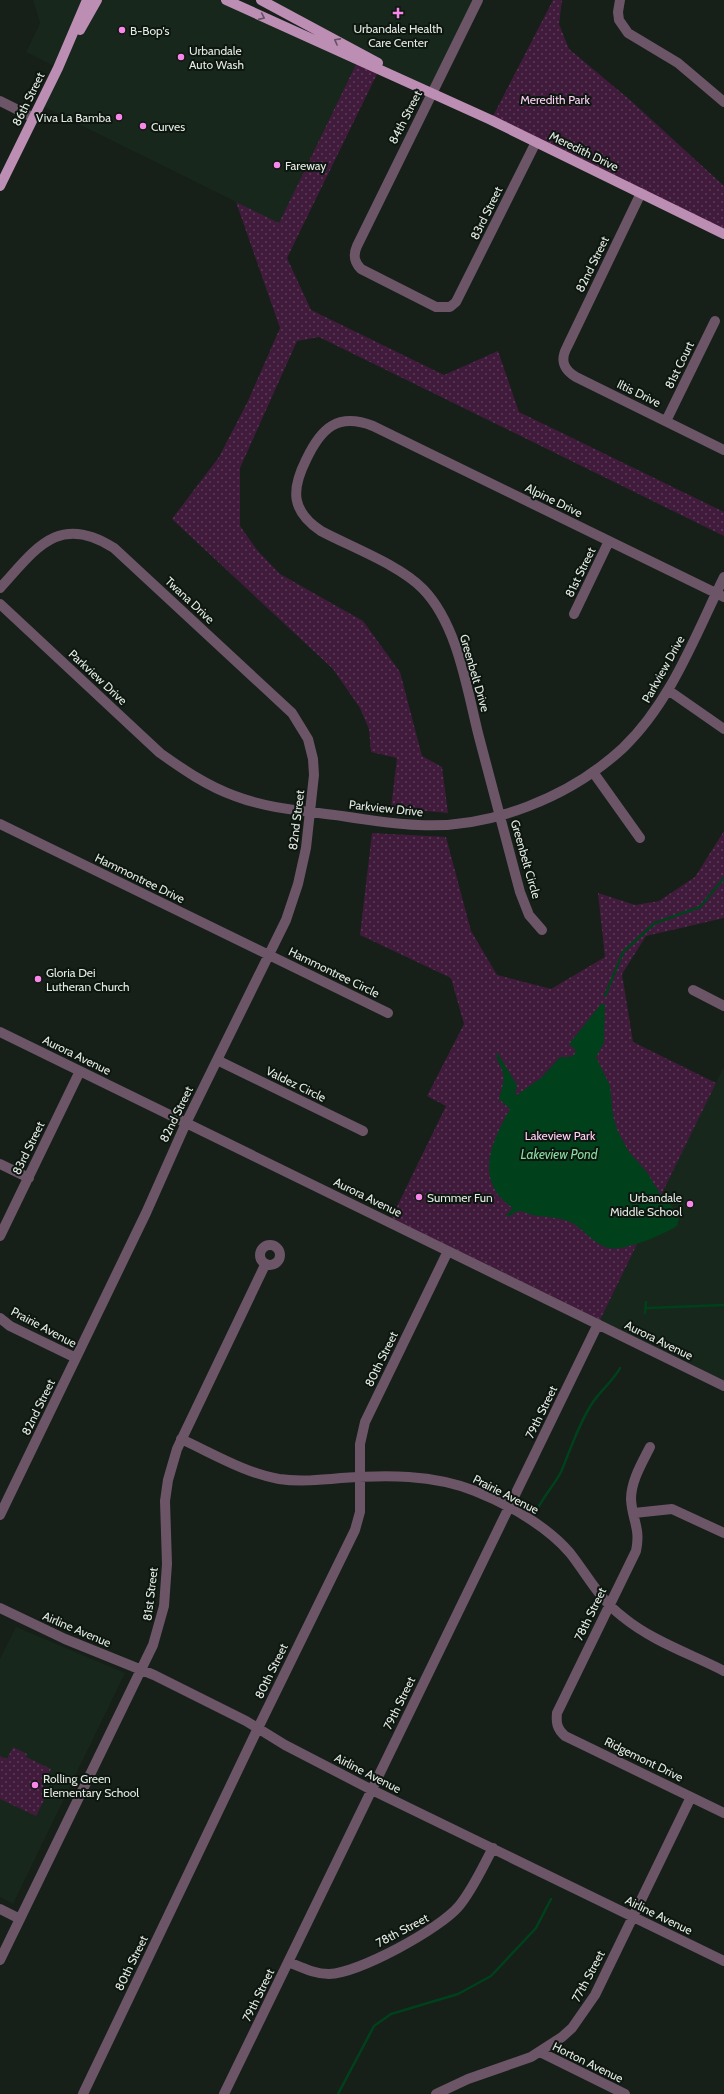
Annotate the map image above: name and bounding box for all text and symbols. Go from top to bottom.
marker: Urbandale Health Care Center [392,7,404,19]
one-way arrow [257,12,265,20]
place label: Urbandale Health Care Center [354,21,442,50]
place label: B-Bop's [130,23,169,38]
marker: B-Bop's [117,25,127,35]
one-way arrow [333,38,341,45]
place label: Urbandale Auto Wash [189,43,244,72]
marker: Urbandale Auto Wash [176,52,186,62]
street label: 86th Street [9,70,47,128]
street label: 84th Street [385,88,425,146]
park label: Meredith Park [520,92,590,107]
place label: Viva La Bamba [36,110,111,125]
marker: Viva La Bamba [114,112,124,122]
place label: Curves [151,119,185,134]
marker: Curves [138,121,148,131]
street label: Meredith Drive [547,128,621,174]
place label: Fareway [285,158,326,173]
marker: Fareway [272,160,282,170]
street label: 83rd Street [467,184,505,242]
street label: 82nd Street [572,234,612,294]
street label: 81st Court [661,339,697,391]
street label: Iltis Drive [615,376,663,410]
street label: Alpine Drive [523,480,585,520]
street label: 81st Street [561,545,599,599]
street label: Twana Drive [162,573,218,627]
street label: Greenbelt Drive [457,633,493,713]
street label: Parkview Drive [638,633,688,705]
street label: Parkview Drive [66,646,130,708]
street label: 82nd Street [285,789,307,851]
street label: Parkview Drive [348,797,424,819]
street label: Greenbelt Circle [508,818,544,900]
street label: Hammontree Drive [93,850,187,906]
street label: Hammontree Circle [286,943,382,1001]
place label: Gloria Dei Lutheran Church [46,965,130,994]
marker: Gloria Dei Lutheran Church [33,974,43,984]
street label: Aurora Avenue [40,1032,114,1078]
street label: Valdez Circle [264,1063,328,1105]
street label: 82nd Street [156,1084,196,1144]
street label: 83rd Street [9,1119,47,1177]
park label: Lakeview Park [525,1128,596,1143]
water label: Lakeview Pond [520,1146,598,1162]
street label: Aurora Avenue [331,1174,405,1220]
place label: Summer Fun [427,1190,493,1205]
place label: Urbandale Middle School [610,1190,682,1219]
marker: Summer Fun [414,1192,424,1202]
marker: Urbandale Middle School [685,1199,695,1209]
street label: Prairie Avenue [9,1303,79,1351]
street label: Aurora Avenue [622,1317,696,1363]
street label: 80th Street [361,1329,401,1389]
street label: 82nd Street [18,1377,58,1437]
street label: 79th Street [522,1383,560,1441]
street label: Prairie Avenue [471,1471,541,1517]
street label: 81st Street [139,1566,161,1622]
street label: 78th Street [571,1585,609,1643]
street label: Airline Avenue [41,1608,113,1650]
street label: 80th Street [251,1641,291,1701]
street label: 79th Street [380,1674,418,1732]
street label: Ridgemont Drive [602,1733,686,1785]
street label: Airline Avenue [332,1750,404,1796]
place label: Rolling Green Elementary School [43,1771,139,1800]
marker: Rolling Green Elementary School [30,1780,40,1790]
street label: Airline Avenue [623,1892,695,1938]
street label: 78th Street [373,1910,431,1950]
street label: 80th Street [111,1933,151,1993]
street label: 77th Street [568,1948,608,2004]
street label: 79th Street [239,1966,277,2024]
street label: Horton Avenue [550,2038,626,2086]

